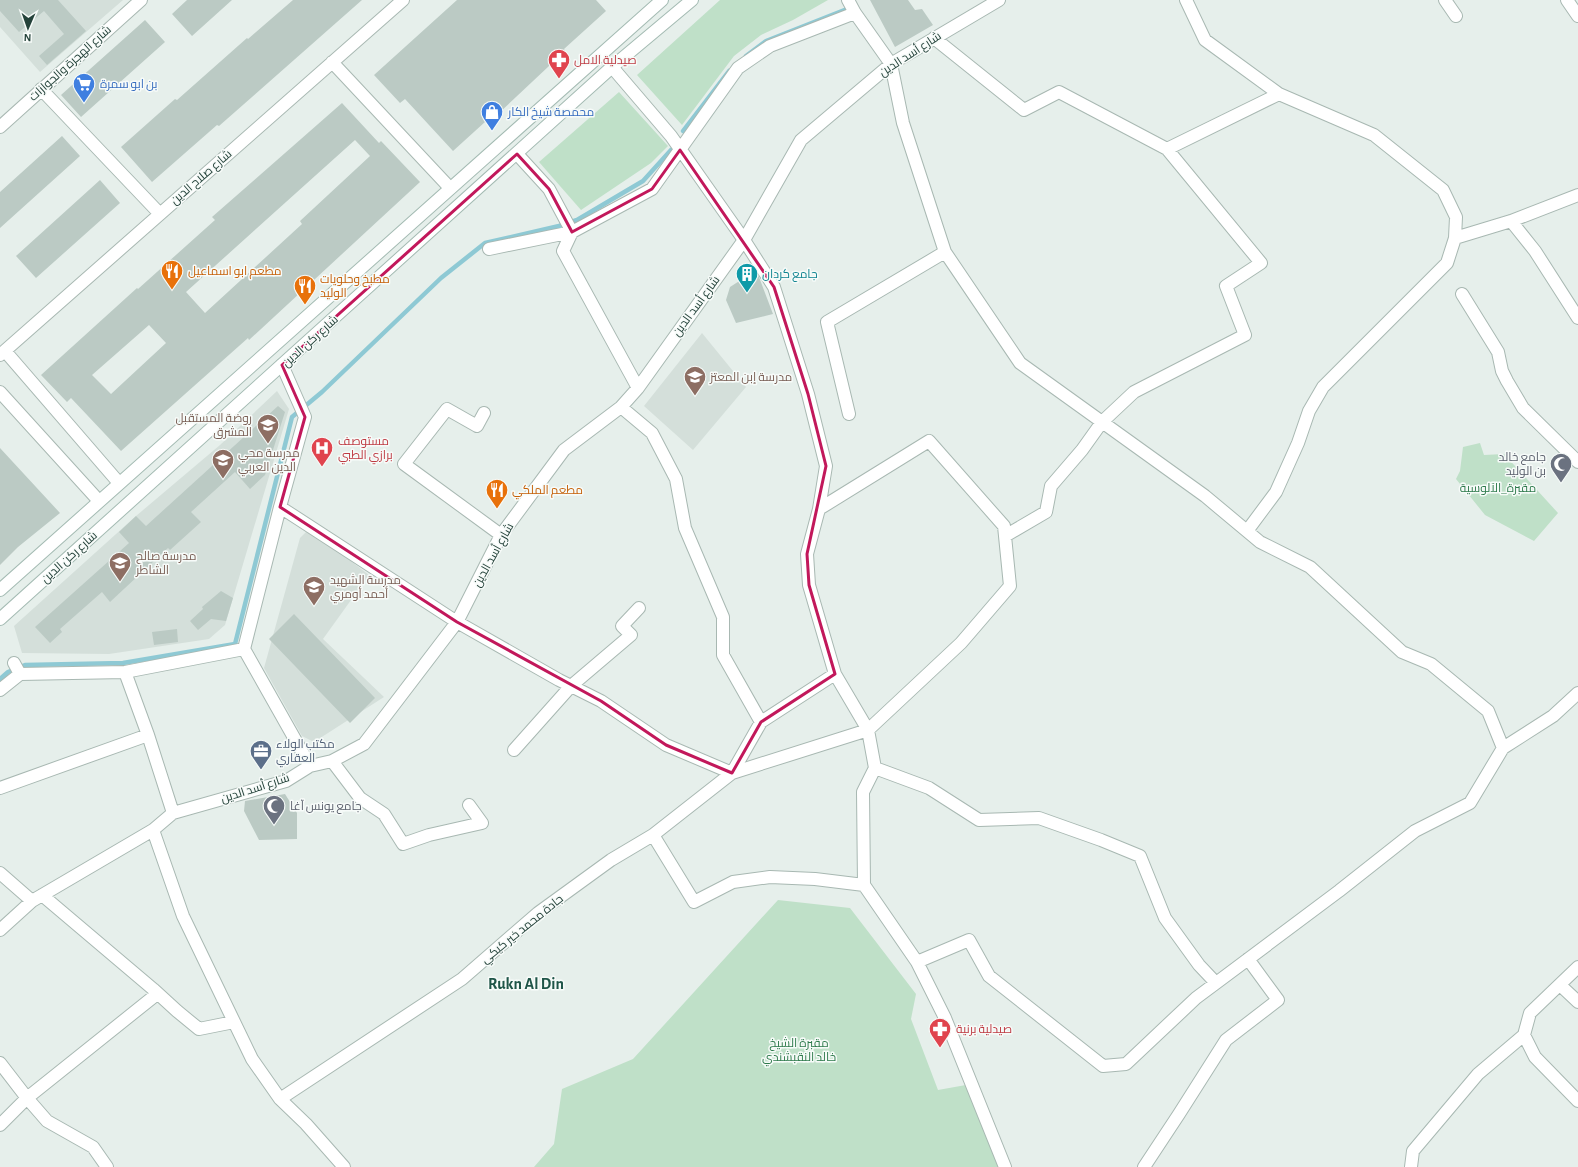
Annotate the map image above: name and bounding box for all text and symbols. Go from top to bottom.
north arrow [8,8,48,48]
street label: شارع الهجرة والجوازات [27,23,115,104]
street label: شارع أسد الدين [876,28,944,80]
text: N [24,32,32,43]
pharmacy icon: صيدلية الامل [546,47,572,80]
place label: صيدلية الامل [574,54,637,67]
supermarket icon: بن ابو سمرة [71,71,97,104]
place label: بن ابو سمرة [100,78,158,91]
shop icon: محمصة شيخ الكار [479,99,505,132]
place label: محمصة شيخ الكار [507,106,594,120]
street label: شارع صلاح الدين [168,147,235,208]
restaurant icon: مطعم ابو اسماعيل [159,258,185,291]
building icon: جامع كردان [734,261,760,294]
place label: مطعم ابو اسماعيل [188,265,281,279]
place label: جامع كردان [762,268,818,282]
street label: شارع أسد الدين [669,272,723,340]
restaurant icon: مطبخ وحلويات الوليد [292,273,318,306]
place label: مطبخ وحلويات الوليد [320,273,390,300]
street label: شارع ركن الدين [280,313,342,371]
school or university icon: مدرسة إبن المعتز [682,364,708,397]
place label: مدرسة إبن المعتز [709,371,792,384]
place label: روضة المستقبل المشرق [175,412,252,439]
school or university icon: روضة المستقبل المشرق [255,412,281,445]
hospital icon: مستوصف برازي الطبي [309,435,335,468]
place label: مستوصف برازي الطبي [338,435,393,465]
school or university icon: مدرسة محي الدين العربي [210,447,236,480]
place label: مدرسة محي الدين العربي [238,447,300,477]
place label: جامع خالد بن الوليد [1499,451,1546,478]
mosque icon: جامع خالد بن الوليد [1548,451,1574,484]
restaurant icon: مطعم الملكي [484,477,510,510]
park label: مقبرة_الآلوسية [1460,482,1536,495]
place label: مطعم الملكي [512,484,583,500]
street label: شارع أسد الدين [469,520,517,590]
street label: شارع ركن الدين [39,529,101,587]
school or university icon: مدرسة صالح الشاطر [107,550,133,583]
place label: مدرسة صالح الشاطر [135,550,196,577]
school or university icon: مدرسة الشهيد أحمد أومري [301,574,327,607]
place label: مدرسة الشهيد أحمد أومري [330,574,401,604]
office icon: مكتب الولاء العقاري [248,738,274,771]
place label: مكتب الولاء العقاري [276,738,335,768]
street label: شارع أسد الدين [219,769,291,807]
mosque icon: جامع يونس آغا [261,793,287,826]
place label: جامع يونس آغا [290,799,362,814]
street label: جادة محمد خير كيكي [479,892,568,969]
district label: Rukn Al Din [488,976,564,992]
pharmacy icon: صيدلية برنية [927,1016,953,1049]
place label: صيدلية برنية [956,1023,1012,1036]
park label: مقبرة الشيخ خالد النقبشندي [762,1037,836,1067]

